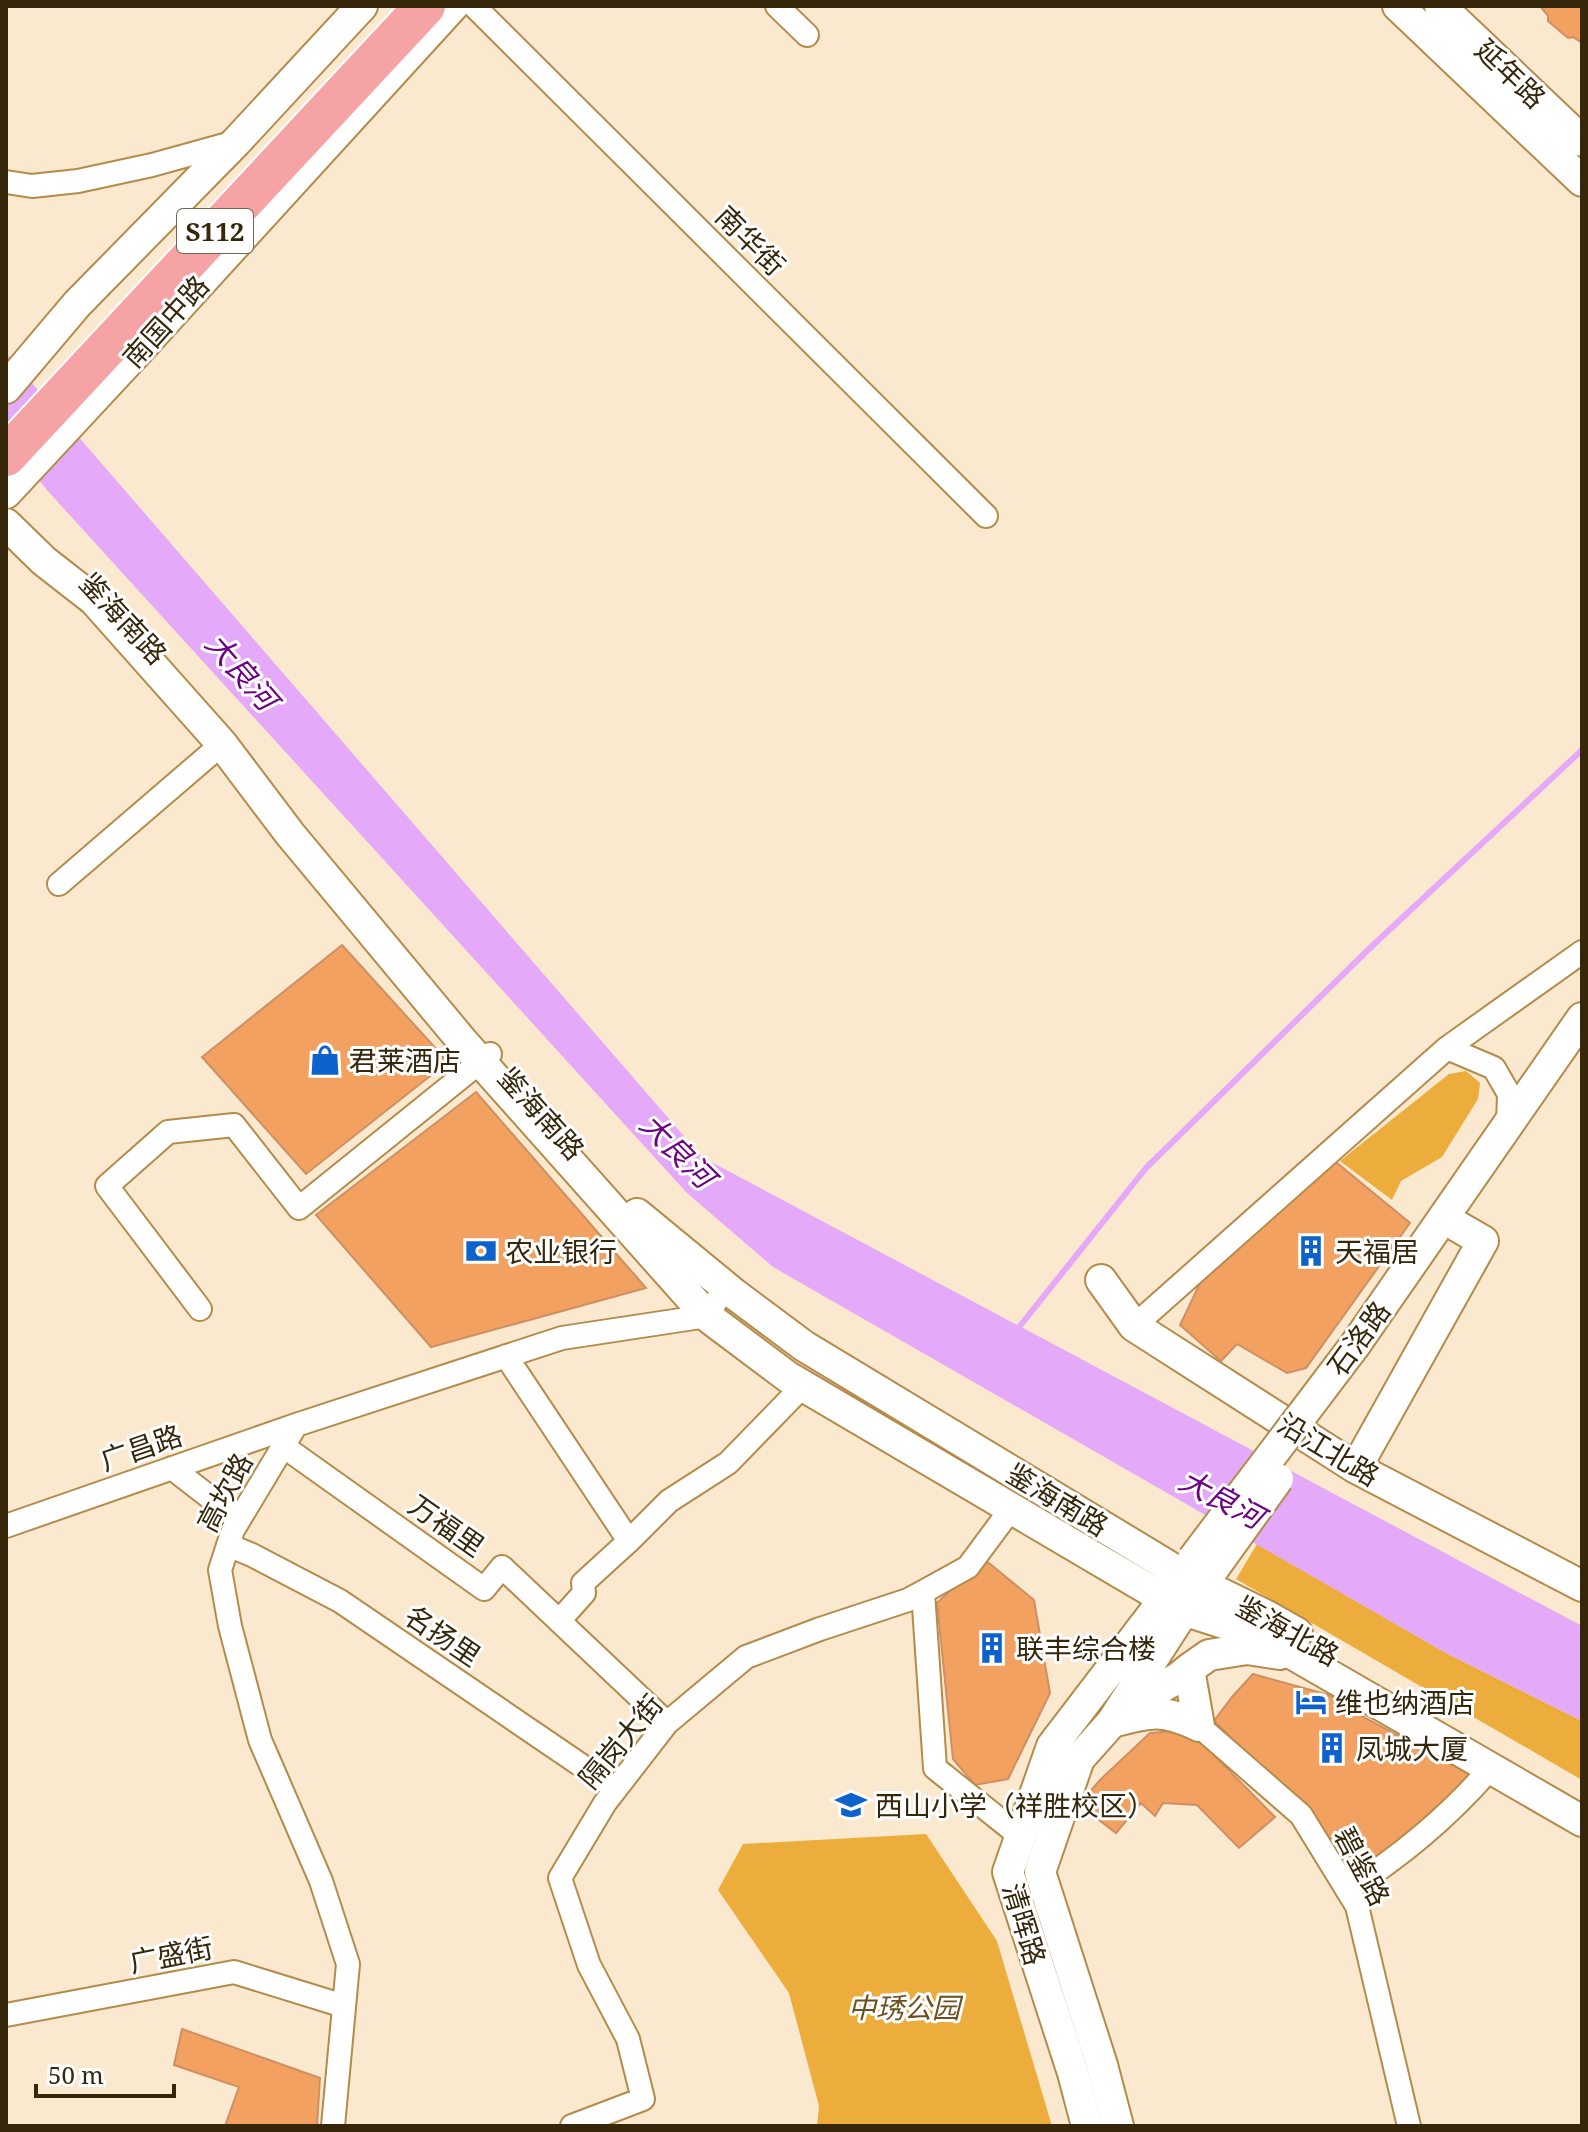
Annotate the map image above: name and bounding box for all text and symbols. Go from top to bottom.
street label: 延年路 [1468,30,1554,116]
street label: 南华街 [708,197,794,283]
road number: S112 [177,209,253,253]
street label: 南国中路 [113,267,217,375]
street label: 鉴海南路 [72,564,176,672]
water label: 大良河 [197,624,290,722]
place label: 君莱酒店 [349,1041,461,1079]
shop icon: 君莱酒店 [308,1043,342,1077]
street label: 鉴海南路 [490,1059,594,1167]
water label: 大良河 [632,1104,728,1200]
place label: 农业银行 [505,1232,617,1270]
place label: 天福居 [1335,1232,1419,1270]
bank icon: 农业银行 [464,1234,498,1268]
building icon: 天福居 [1294,1234,1328,1268]
street label: 石洛路 [1318,1293,1398,1383]
street label: 沿江北路 [1271,1404,1387,1494]
street label: 广昌路 [95,1415,187,1479]
street label: 高坎路 [188,1446,260,1538]
street label: 鉴海南路 [1000,1454,1116,1544]
water label: 大良河 [1173,1459,1276,1540]
street label: 万福里 [402,1485,492,1565]
street label: 鉴海北路 [1230,1586,1346,1674]
street label: 名扬里 [398,1596,488,1674]
place label: 联丰综合楼 [1016,1629,1156,1667]
building icon: 联丰综合楼 [975,1631,1009,1665]
place label: 维也纳酒店 [1335,1683,1475,1721]
hotel icon: 维也纳酒店 [1294,1685,1328,1719]
street label: 隔岗大街 [569,1686,671,1796]
place label: 凤城大厦 [1356,1729,1468,1767]
building icon: 凤城大厦 [1315,1731,1349,1765]
place label: 西山小学（祥胜校区） [875,1786,1155,1824]
school or university icon: 西山小学（祥胜校区） [834,1788,868,1822]
street label: 碧鉴路 [1327,1820,1399,1912]
street label: 清晖路 [995,1878,1055,1970]
street label: 广盛街 [126,1927,216,1981]
park label: 中琇公园 [848,1988,964,2026]
scale bar [36,2048,174,2098]
text: 50 m [48,2058,104,2091]

